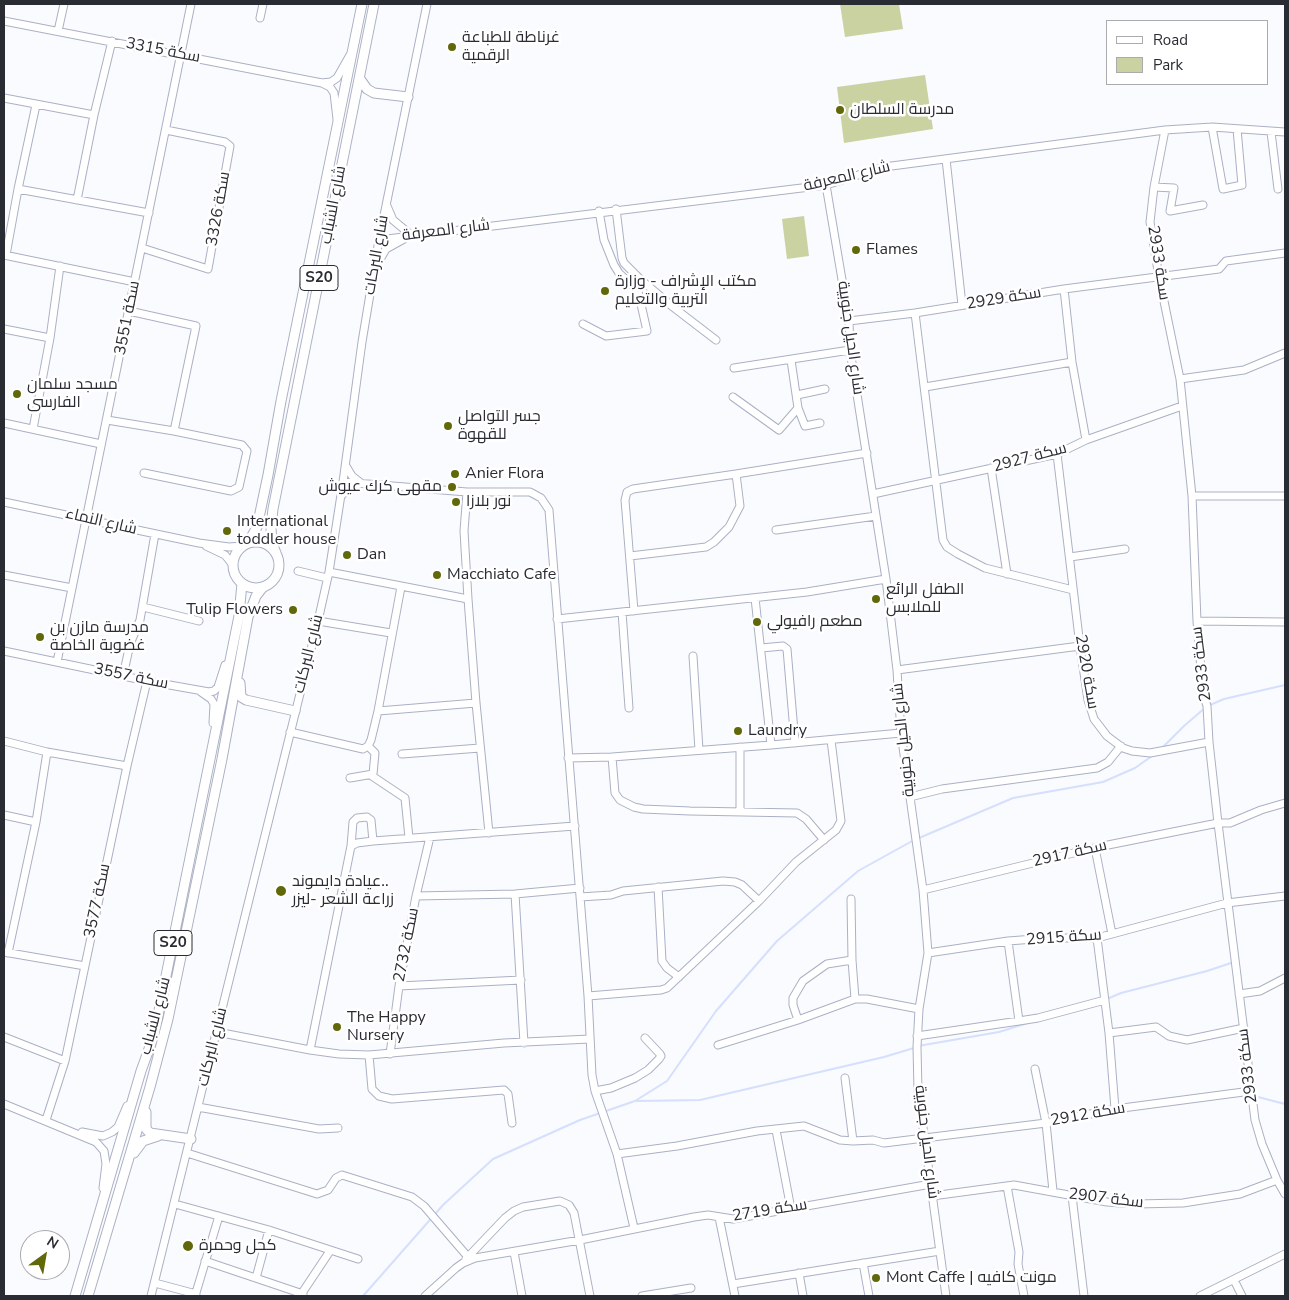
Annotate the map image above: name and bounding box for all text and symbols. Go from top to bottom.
legend [1106,20,1269,85]
place label: غرناطة للطباعة الرقمية [462,28,560,66]
text: Road [1153,30,1188,50]
street label: سكة 3315 [124,34,202,68]
marker: غرناطة للطباعة الرقمية [446,41,458,53]
text: Park [1153,55,1183,75]
place label: مدرسة السلطان [850,100,954,120]
marker: مدرسة السلطان [834,104,846,116]
street label: شارع المعرفة [802,158,892,196]
street label: شارع الشباب [317,164,351,246]
street label: سكة 3326 [203,170,235,248]
street label: شارع البركات [361,214,393,296]
street label: شارع المعرفة [401,216,491,246]
street label: سكة 2933 [1143,224,1173,302]
place label: Flames [866,240,918,260]
marker: Flames [850,244,862,256]
road number: S20 [300,266,338,290]
place label: مكتب الإشراف - وزارة التربية والتعليم [615,272,757,310]
street label: سكة 3551 [111,279,145,357]
street label: شارع الحيل جنوبية [833,280,867,396]
street label: سكة 2929 [965,284,1043,314]
marker: مكتب الإشراف - وزارة التربية والتعليم [599,285,611,297]
place label: مسجد سلمان الفارسى [27,375,118,413]
marker: مسجد سلمان الفارسى [11,388,23,400]
place label: جسر التواصل للقهوة [458,407,541,445]
marker: جسر التواصل للقهوة [442,420,454,432]
street label: سكة 2927 [991,439,1069,477]
place label: Anier Flora [465,464,544,484]
marker: Anier Flora [449,468,461,480]
place label: مقهى كرك عيوش [318,477,442,497]
marker: مقهى كرك عيوش [446,481,458,493]
place label: نور بلازا [466,492,511,512]
marker: نور بلازا [450,496,462,508]
street label: شارع النماء [63,504,139,540]
place label: International toddler house [237,512,336,550]
marker: International toddler house [221,525,233,537]
place label: Dan [357,545,386,565]
marker: Dan [341,549,353,561]
place label: Macchiato Cafe [447,565,556,585]
marker: Macchiato Cafe [431,569,443,581]
place label: الطفل الرائع للملابس [886,580,964,618]
marker: الطفل الرائع للملابس [870,593,882,605]
place label: Tulip Flowers [186,600,283,620]
marker: Tulip Flowers [287,604,299,616]
place label: مطعم رافيولي [767,612,863,632]
street label: شارع البركات [290,613,328,695]
marker: مطعم رافيولي [751,616,763,628]
place label: مدرسة مازن بن غضوبة الخاصة [50,618,149,656]
street label: سكة 2933 [1188,625,1216,703]
marker: مدرسة مازن بن غضوبة الخاصة [34,631,46,643]
street label: سكة 2920 [1070,633,1102,711]
street label: سكة 3557 [92,660,170,694]
street label: شارع الحيل جنوبية [888,682,920,798]
place label: Laundry [748,721,807,741]
marker: Laundry [732,725,744,737]
street label: سكة 2917 [1031,836,1109,872]
street label: سكة 3577 [81,862,115,940]
place label: عيادة دايموند.. زراعة الشعر -ليزر [292,872,394,910]
marker: عيادة دايموند.. زراعة الشعر -ليزر [274,884,288,898]
street label: سكة 2732 [390,906,424,984]
street label: سكة 2915 [1026,926,1102,950]
road number: S20 [154,930,192,956]
street label: شارع الشباب [136,975,176,1057]
street label: شارع البركات [194,1006,232,1088]
place label: The Happy Nursery [347,1008,426,1046]
marker: The Happy Nursery [331,1021,343,1033]
street label: سكة 2933 [1234,1027,1262,1105]
street label: شارع الحيل جنوبية [909,1084,943,1200]
street label: سكة 2912 [1049,1099,1127,1131]
street label: سكة 2907 [1067,1185,1145,1213]
street label: سكة 2719 [731,1196,809,1226]
north arrow [20,1230,70,1280]
text: N [43,1232,62,1254]
place label: كحل وحمرة [199,1236,276,1256]
marker: كحل وحمرة [181,1239,195,1253]
place label: Mont Caffe | مونت كافيه [886,1268,1057,1288]
marker: Mont Caffe | مونت كافيه [870,1272,882,1284]

